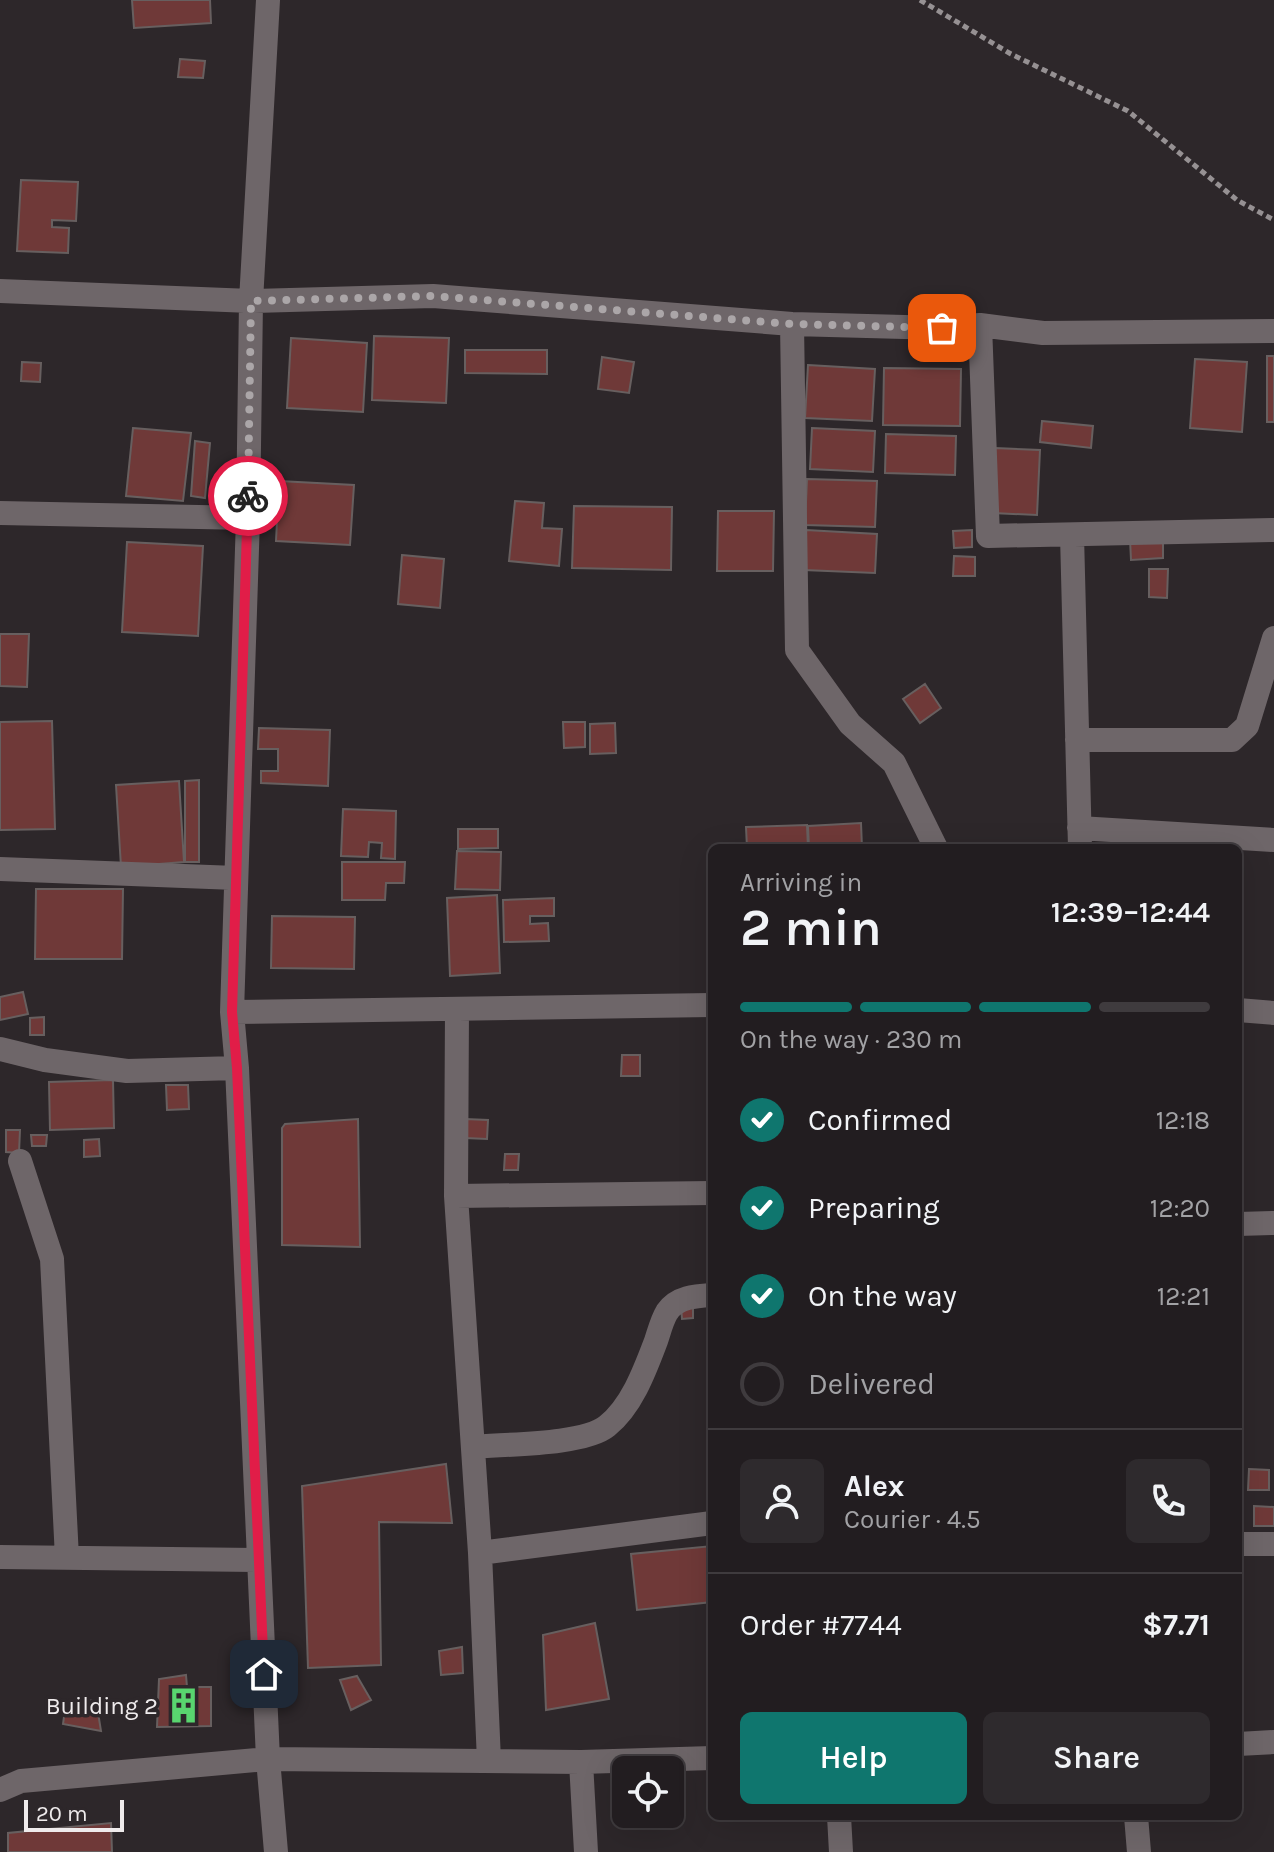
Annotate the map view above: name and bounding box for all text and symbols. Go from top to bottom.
pin [908,294,976,362]
icon: bag [920,306,964,350]
courier [208,456,288,536]
icon: bike [226,474,270,518]
text: Arriving in [740,867,862,898]
text: 12:39–12:44 [1051,894,1210,930]
text: 2 min [740,897,882,958]
text: On the way · 230 m [740,1024,962,1055]
icon: check [740,1098,784,1142]
text: Confirmed [808,1102,952,1138]
text: 12:18 [1156,1105,1210,1136]
icon: check [740,1186,784,1230]
text: Preparing [808,1190,940,1226]
text: 12:20 [1150,1193,1210,1224]
icon: check [740,1274,784,1318]
text: On the way [808,1278,957,1314]
text: 12:21 [1157,1281,1210,1312]
text: Delivered [808,1366,935,1402]
button: person [740,1459,824,1543]
button: phone [1126,1459,1210,1543]
text: Alex [844,1468,904,1504]
text: Courier · 4.5 [844,1504,981,1535]
text: Order #7744 [740,1607,902,1643]
text: $7.71 [1142,1607,1210,1643]
pin [230,1640,298,1708]
icon: home [242,1652,286,1696]
building icon: Building 2 [165,1687,203,1725]
place label: Building 2 [46,1692,158,1720]
button: Help [740,1712,967,1804]
button: Share [983,1712,1210,1804]
map controls [612,1756,684,1828]
button: locate [612,1756,684,1828]
scale bar [24,1796,124,1832]
text: 20 m [36,1801,88,1827]

